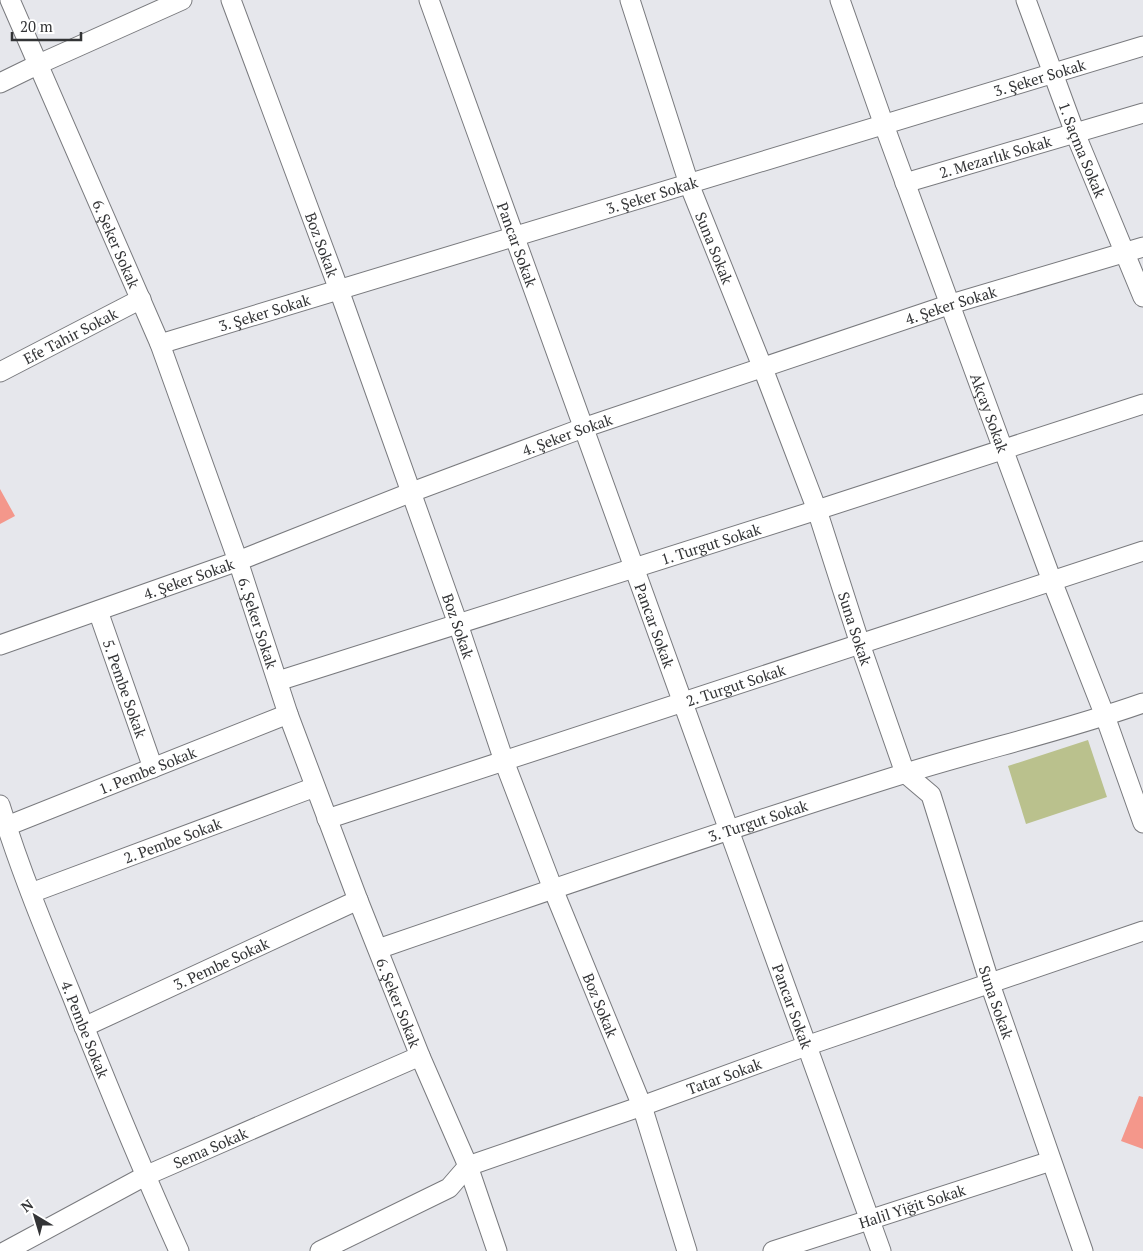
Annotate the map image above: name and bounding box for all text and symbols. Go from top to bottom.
scale bar [12,10,81,42]
text: 20 m [20,16,53,36]
street label: 3. Şeker Sokak [991,54,1088,101]
street label: 1. Saçma Sokak [1054,99,1111,201]
street label: 2. Mezarlık Sokak [937,130,1054,182]
street label: 3. Şeker Sokak [604,171,700,218]
street label: 6. Şeker Sokak [88,196,145,292]
street label: Pancar Sokak [493,199,542,290]
street label: Boz Sokak [301,209,343,280]
street label: Suna Sokak [691,209,738,287]
street label: 4. Şeker Sokak [902,281,999,329]
street label: 3. Şeker Sokak [216,289,313,336]
street label: Efe Tahir Sokak [20,303,121,368]
street label: Akçay Sokak [966,370,1013,455]
street label: 4. Şeker Sokak [519,409,615,460]
street label: 1. Turgut Sokak [658,518,763,569]
street label: 4. Şeker Sokak [141,553,237,604]
street label: 6. Şeker Sokak [234,575,283,671]
street label: Pancar Sokak [630,580,680,671]
street label: Suna Sokak [834,589,877,668]
street label: Boz Sokak [438,591,479,661]
street label: 5. Pembe Sokak [99,636,152,741]
street label: 2. Turgut Sokak [683,659,788,710]
street label: 1. Pembe Sokak [96,742,199,798]
street label: 3. Turgut Sokak [705,795,810,846]
street label: 2. Pembe Sokak [121,813,224,868]
street label: 3. Pembe Sokak [170,933,272,994]
street label: 6. Şeker Sokak [372,955,426,1051]
street label: Pancar Sokak [768,961,817,1052]
street label: Suna Sokak [975,963,1018,1042]
street label: Boz Sokak [578,970,623,1040]
street label: 4. Pembe Sokak [57,978,114,1081]
street label: Tatar Sokak [684,1053,764,1099]
street label: Sema Sokak [170,1122,251,1173]
street label: Halil Yiğit Sokak [856,1179,968,1233]
north arrow [10,1191,60,1241]
text: N [17,1194,37,1216]

